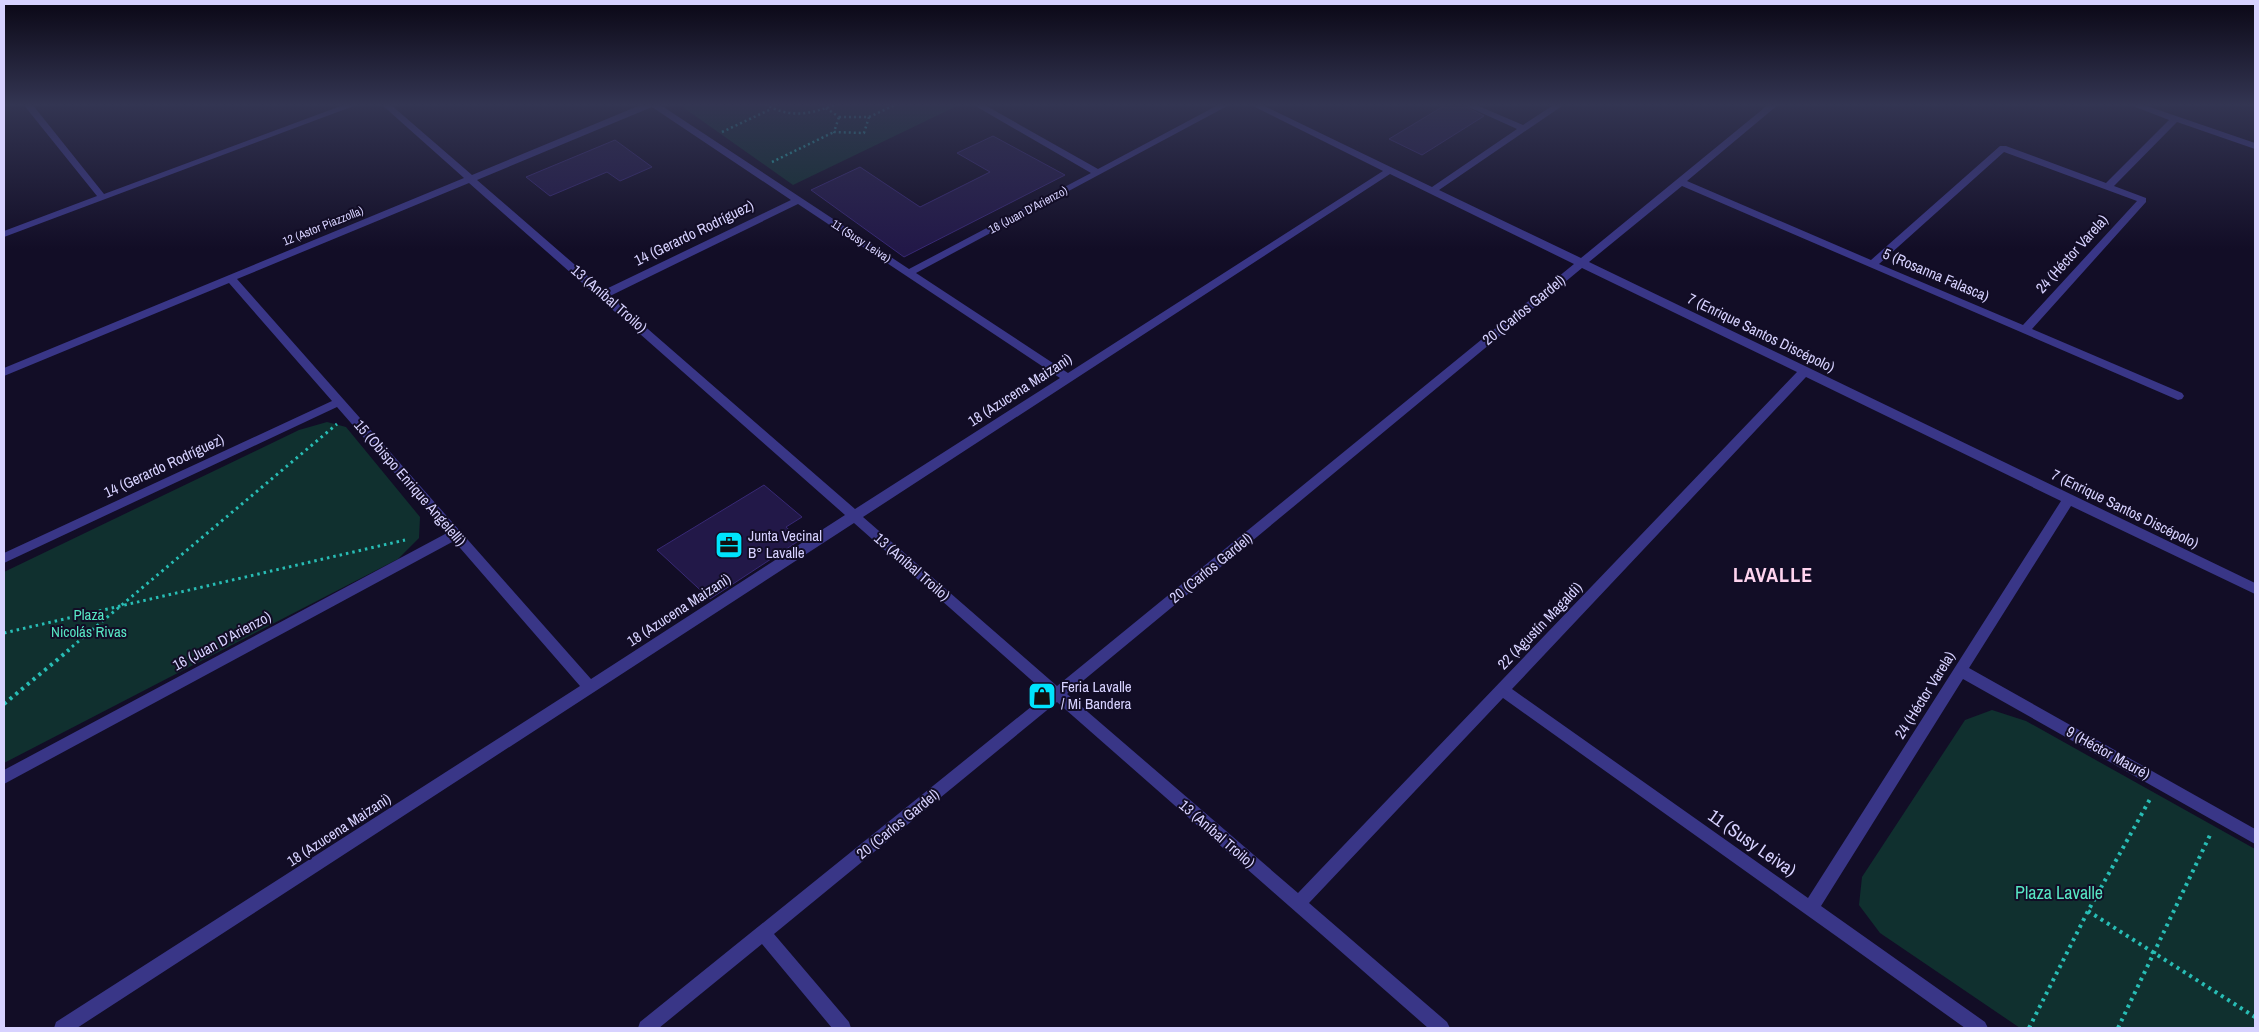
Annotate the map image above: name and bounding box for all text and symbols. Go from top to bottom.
street label: 16 (Juan D'Arienzo) [986,182,1070,238]
street label: 14 (Gerardo Rodríguez) [630,194,757,271]
street label: 12 (Astor Piazzolla) [280,202,366,250]
street label: 24 (Héctor Varela) [2031,210,2113,298]
street label: 11 (Susy Leiva) [828,216,894,266]
street label: 5 (Rosanna Falasca) [1880,243,1993,306]
street label: 13 (Aníbal Troilo) [567,260,652,338]
street label: 20 (Carlos Gardel) [1478,270,1570,350]
street label: 7 (Enrique Santos Discépolo) [1684,288,1838,377]
street label: 18 (Azucena Maizani) [964,348,1076,431]
street label: 15 (Obispo Enrique Angelelli) [350,415,471,550]
street label: 14 (Gerardo Rodríguez) [100,428,227,503]
street label: 7 (Enrique Santos Discépolo) [2048,464,2202,553]
place label: Junta Vecinal B° Lavalle [748,525,822,563]
street label: 13 (Aníbal Troilo) [870,528,955,606]
street label: 20 (Carlos Gardel) [1165,528,1257,608]
office icon: Junta Vecinal B° Lavalle [714,530,744,560]
district label: LAVALLE [1733,561,1813,588]
street label: 18 (Azucena Maizani) [623,568,735,651]
street label: 22 (Agustín Magaldi) [1492,577,1587,674]
park label: Plaza Nicolás Rivas [51,604,127,642]
street label: 16 (Juan D'Arienzo) [169,606,275,675]
street label: 24 (Héctor Varela) [1889,647,1960,743]
place label: Feria Lavalle / Mi Bandera [1061,676,1132,714]
shop icon: Feria Lavalle / Mi Bandera [1027,681,1057,711]
street label: 9 (Héctor Mauré) [2062,721,2154,784]
street label: 20 (Carlos Gardel) [852,784,944,864]
street label: 18 (Azucena Maizani) [283,788,395,871]
street label: 13 (Aníbal Troilo) [1175,795,1260,873]
street label: 11 (Susy Leiva) [1703,803,1801,882]
park label: Plaza Lavalle [2015,880,2103,905]

